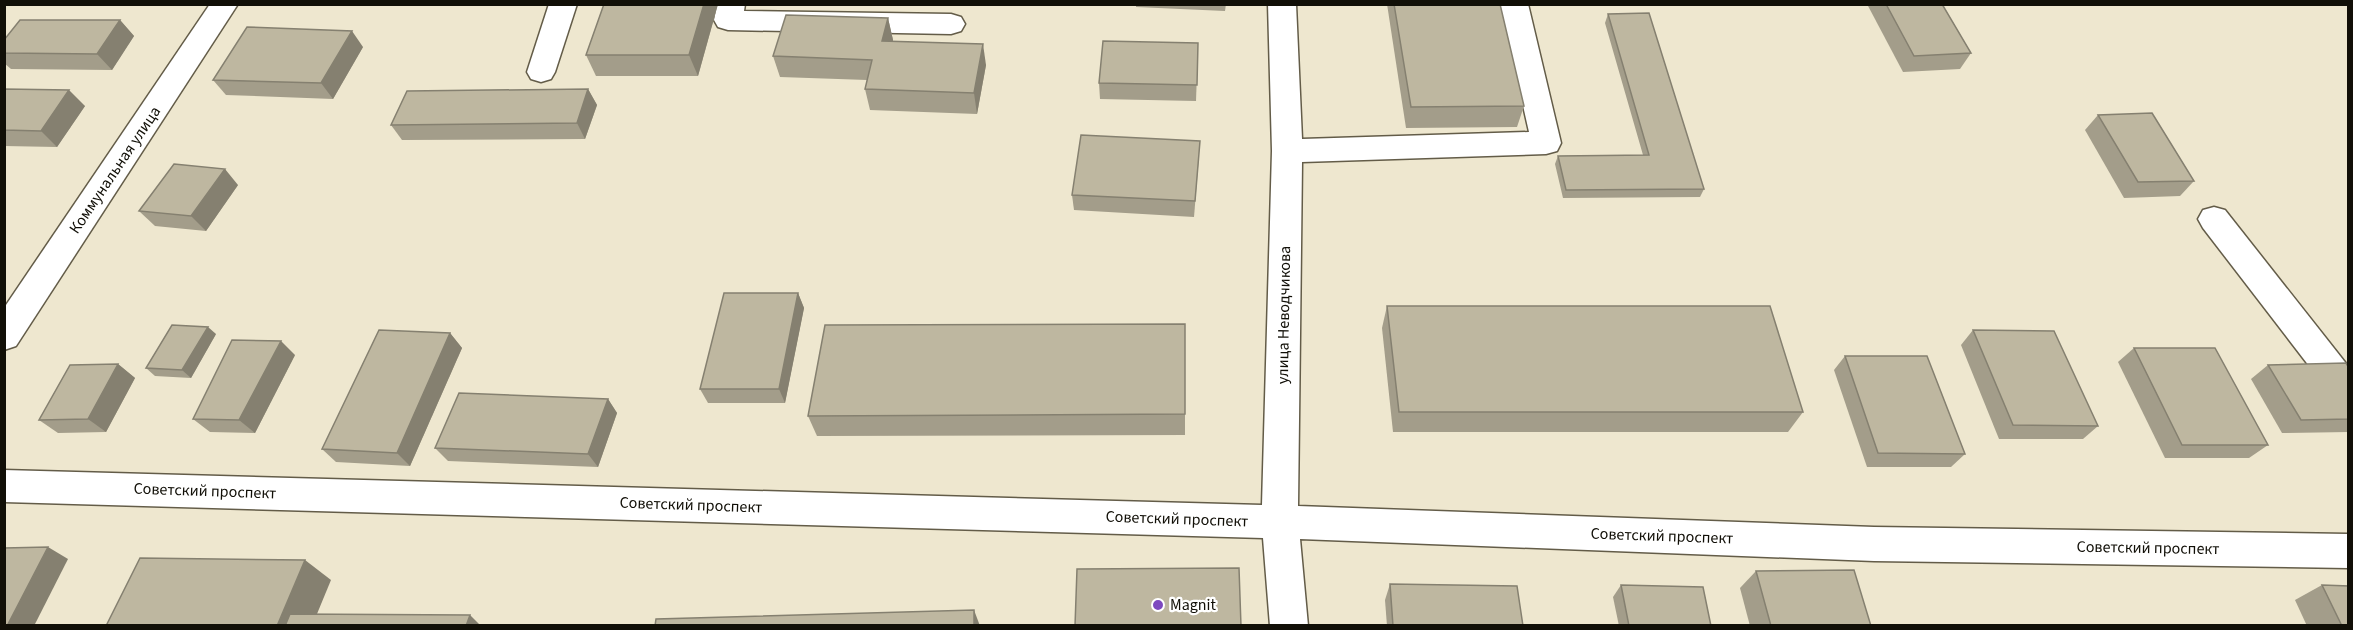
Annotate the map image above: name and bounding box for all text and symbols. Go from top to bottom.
street label: Коммунальная улица [64,102,166,238]
street label: улица Неводчикова [1272,246,1296,384]
street label: Советский проспект [133,478,277,504]
street label: Советский проспект [619,492,763,518]
street label: Советский проспект [1105,506,1249,532]
street label: Советский проспект [1590,523,1734,549]
street label: Советский проспект [2076,536,2220,560]
place label: Magnit [1170,594,1216,616]
marker: Magnit [1151,598,1165,612]

